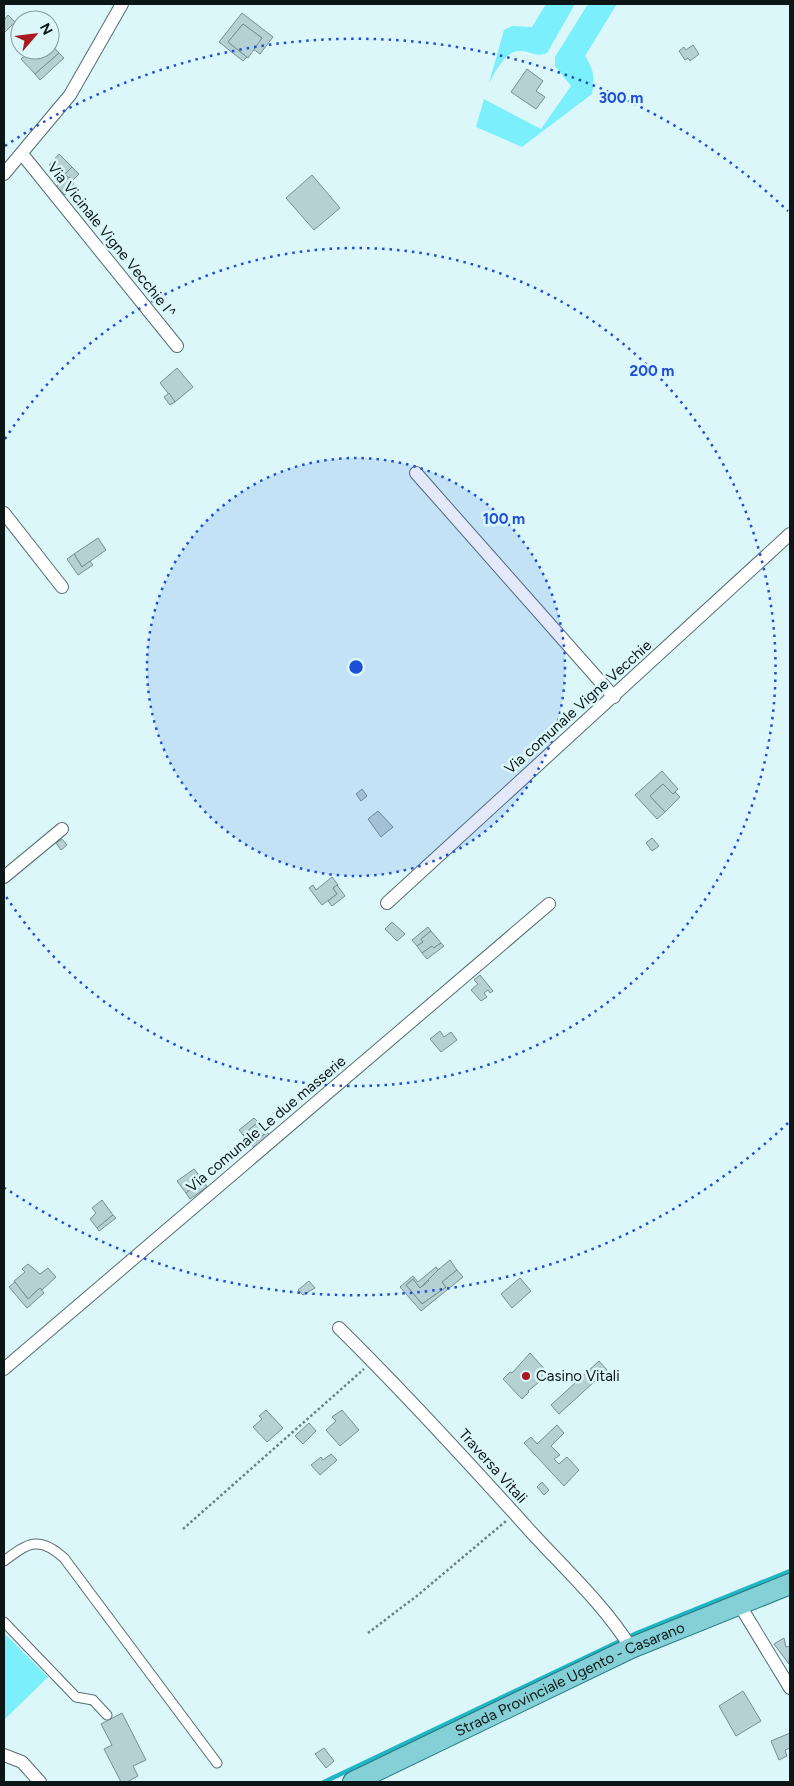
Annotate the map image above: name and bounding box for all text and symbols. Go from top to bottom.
north arrow [10,10,60,60]
text: N [36,20,56,38]
text: 300 m [599,89,643,107]
street label: Via Vicinale Vigne Vecchie I^ [44,159,180,321]
text: 200 m [630,362,674,380]
text: 100 m [483,510,525,528]
street label: Via comunale Vigne Vecchie [501,636,655,778]
centre of rings [347,658,365,676]
street label: Via comunale Le due masserie [183,1052,349,1196]
place label: Casino Vitali [536,1367,620,1385]
marker: Casino Vitali [520,1370,532,1382]
street label: Traversa Vitali [455,1425,531,1507]
street label: Strada Provinciale Ugento - Casarano [452,1618,687,1740]

